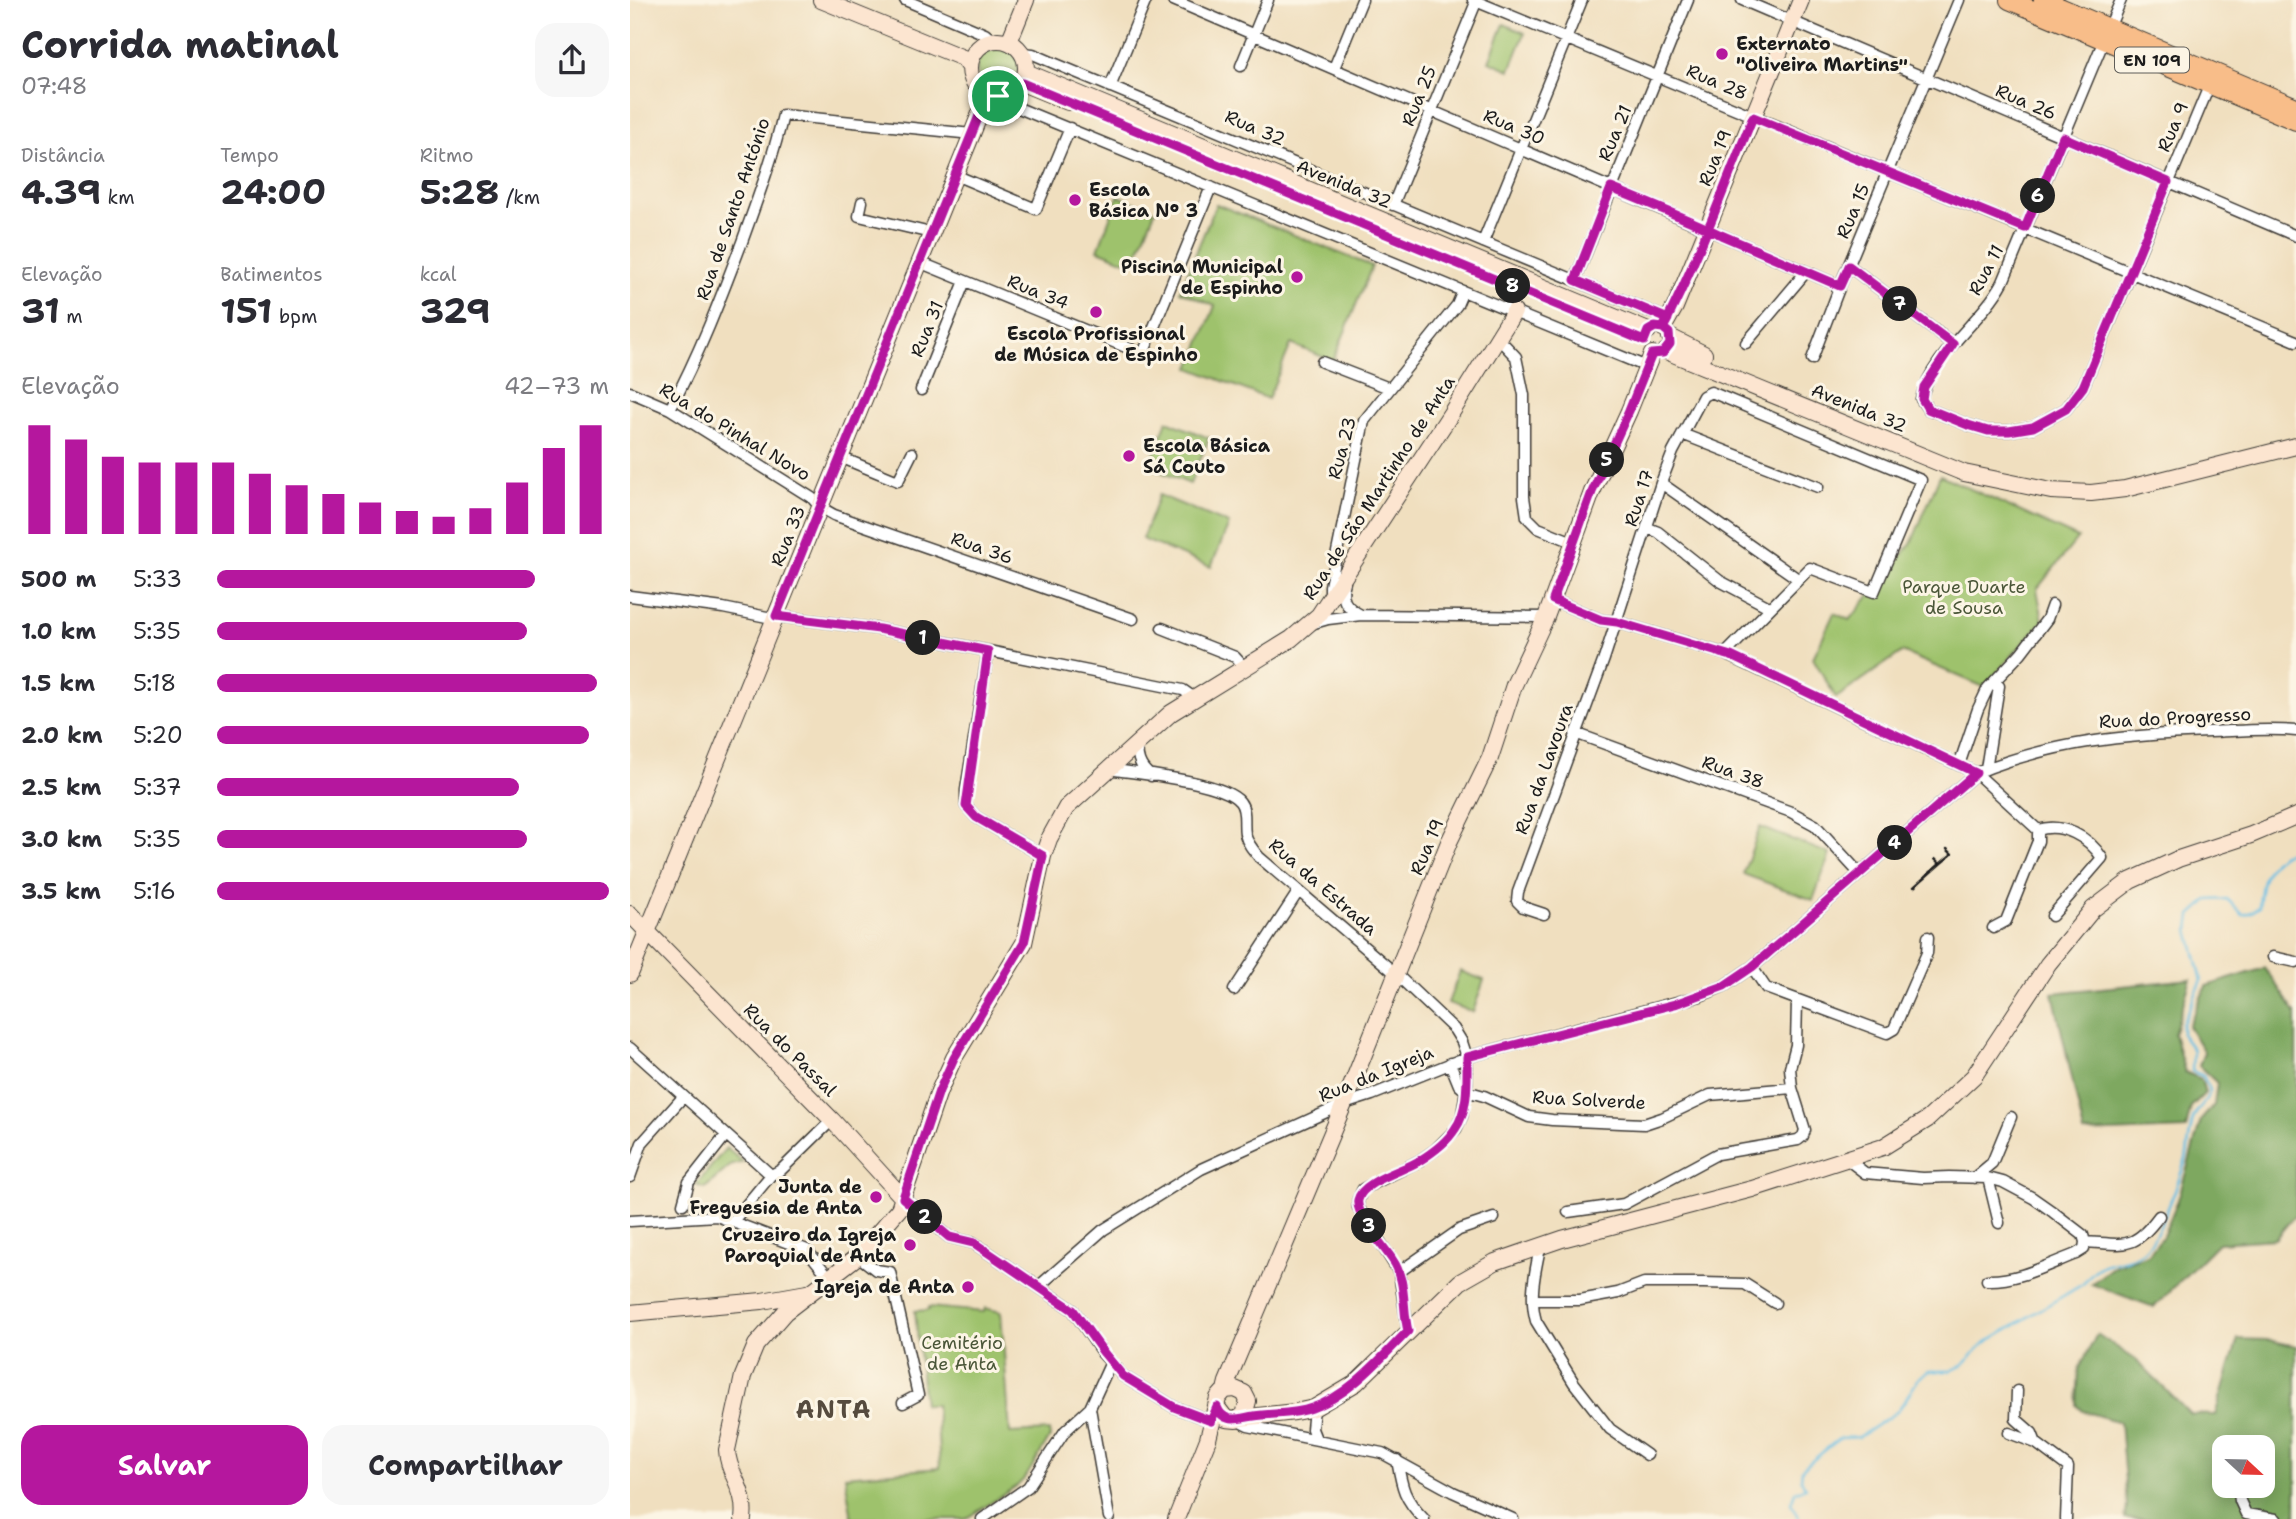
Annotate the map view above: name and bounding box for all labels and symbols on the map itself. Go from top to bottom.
place label: Externato "Oliveira Martins" [1736,32,1908,77]
marker: Externato "Oliveira Martins" [1714,46,1730,62]
road number: EN 109 [2115,48,2189,72]
street label: Rua 28 [1683,58,1751,106]
street label: Rua 25 [1396,62,1442,130]
pin [968,66,1028,126]
street label: Rua 26 [1992,78,2060,126]
street label: Rua 9 [2152,98,2194,156]
street label: Rua 21 [1592,101,1638,165]
street label: Rua 30 [1480,103,1548,151]
street label: Rua 32 [1221,105,1289,151]
street label: Rua de Santo António [690,114,776,304]
street label: Rua 19 [1693,126,1737,190]
street label: Avenida 32 [1293,154,1395,214]
place label: Escola Básica Nº 3 [1089,178,1198,223]
pin: 6 [2020,178,2056,214]
street label: Rua 15 [1831,180,1875,242]
marker: Escola Básica Nº 3 [1067,192,1083,208]
street label: Rua 11 [1963,241,2009,299]
place label: Piscina Municipal de Espinho [1121,255,1283,300]
pin: 8 [1496,268,1530,304]
street label: Rua 34 [1004,269,1072,315]
marker: Piscina Municipal de Espinho [1289,269,1305,285]
pin: 7 [1882,286,1918,322]
street label: Rua 31 [905,297,949,361]
marker: Escola Profissional de Música de Espinho [1088,304,1104,320]
place label: Escola Profissional de Música de Espinho [994,322,1198,367]
street label: Rua de São Martinho de Anta [1297,371,1461,605]
street label: Rua do Pinhal Novo [655,377,815,487]
street label: Avenida 32 [1808,378,1910,438]
street label: Rua 23 [1322,414,1362,482]
place label: Escola Básica Sá Couto [1143,434,1271,479]
pin: 5 [1590,442,1625,477]
marker: Escola Básica Sá Couto [1121,448,1137,464]
street label: Rua 17 [1619,466,1659,530]
street label: Rua 33 [765,502,811,570]
street label: Rua 36 [948,526,1016,570]
park label: Parque Duarte de Sousa [1902,575,2026,620]
pin: 1 [906,620,940,656]
street label: Rua da Lavoura [1509,700,1579,838]
street label: Rua do Progresso [2098,702,2252,734]
street label: Rua 38 [1699,750,1767,794]
street label: Rua 19 [1404,815,1450,879]
pin: 4 [1878,826,1912,860]
street label: Rua da Estrada [1264,833,1382,941]
street label: Rua do Passal [738,998,842,1102]
street label: Rua da Igreja [1315,1040,1437,1108]
street label: Rua Solverde [1532,1085,1646,1115]
place label: Junta de Freguesia de Anta [690,1175,863,1220]
marker: Junta de Freguesia de Anta [868,1189,884,1205]
pin: 2 [908,1200,942,1234]
pin: 3 [1352,1208,1386,1244]
place label: Cruzeiro da Igreja Paroquial de Anta [722,1223,897,1268]
marker: Cruzeiro da Igreja Paroquial de Anta [902,1237,918,1253]
place label: Igreja de Anta [814,1275,955,1299]
marker: Igreja de Anta [960,1279,976,1295]
park label: Cemitério de Anta [921,1331,1003,1376]
district label: ANTA [796,1394,872,1426]
north arrow [2212,1435,2275,1498]

